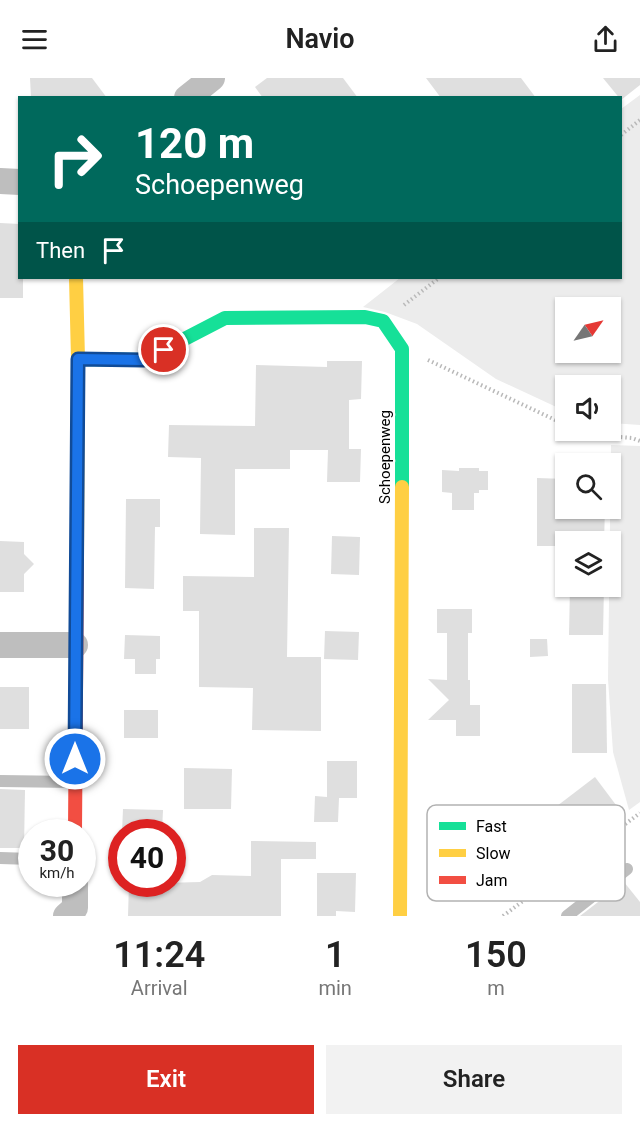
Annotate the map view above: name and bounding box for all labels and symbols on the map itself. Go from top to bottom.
north arrow [555,297,621,363]
pin [138,324,189,375]
street label: Schoepenweg [376,410,394,504]
position arrow [43,727,107,791]
legend [427,805,625,901]
text: Fast [476,817,507,836]
speed limit sign: 40 [108,819,186,897]
text: Slow [476,844,511,863]
text: Jam [476,871,508,890]

